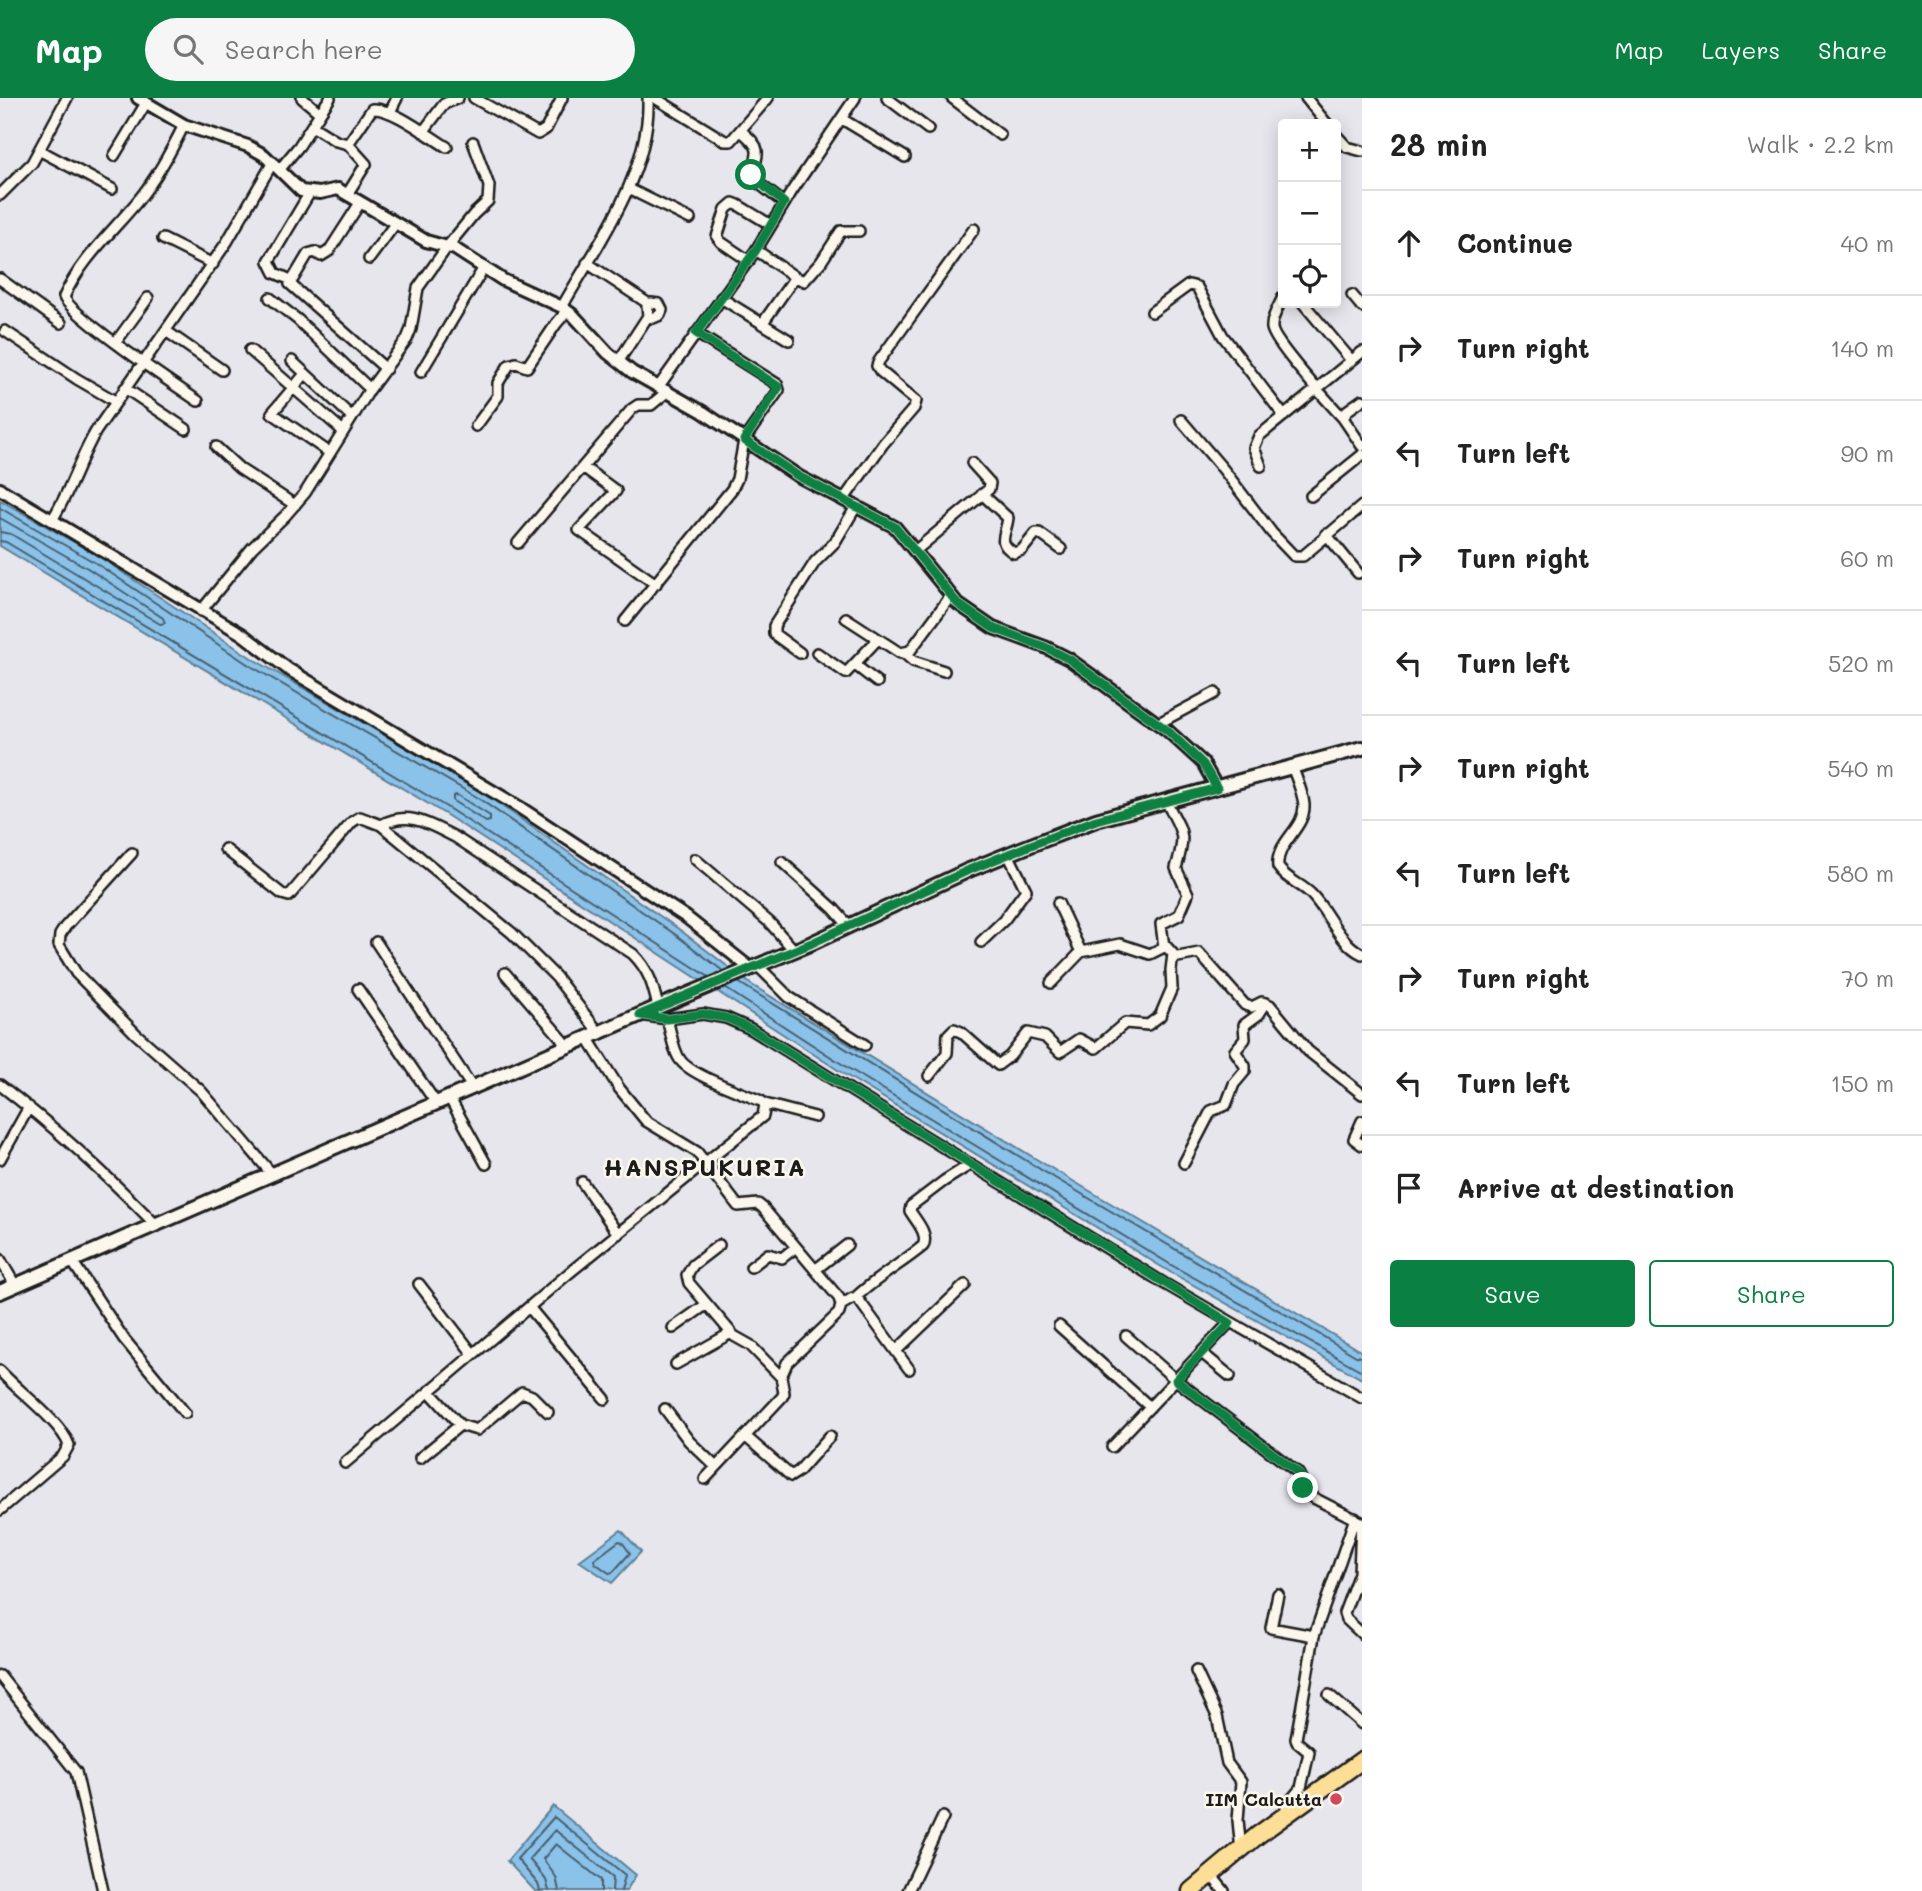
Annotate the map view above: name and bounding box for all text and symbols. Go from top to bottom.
search box [145,18,635,81]
text: Map [35,28,103,71]
icon: search [169,30,207,68]
text: Search here [225,32,383,66]
text: Map [1615,34,1663,65]
text: Layers [1701,34,1780,65]
text: Share [1818,34,1887,65]
map controls [1278,119,1341,308]
button: + [1278,119,1341,182]
text: 28 min [1390,124,1487,164]
text: Walk · 2.2 km [1746,129,1894,159]
route start [735,159,766,190]
button: − [1278,182,1341,245]
icon: ahead [1390,224,1428,262]
text: Continue [1457,226,1573,260]
text: 40 m [1841,228,1894,258]
button: locate [1278,245,1341,308]
icon: right [1390,329,1428,367]
text: Turn right [1457,331,1590,365]
text: 140 m [1830,333,1894,363]
icon: left [1390,434,1428,472]
text: Turn left [1457,436,1570,470]
text: 90 m [1841,438,1894,468]
icon: right [1390,539,1428,577]
text: Turn right [1457,541,1590,575]
text: 60 m [1840,543,1894,573]
icon: left [1390,644,1428,682]
text: Turn left [1457,646,1570,680]
text: 520 m [1828,648,1894,678]
icon: right [1390,749,1428,787]
text: Turn right [1457,751,1590,785]
text: 540 m [1827,753,1894,783]
icon: left [1390,854,1428,892]
text: Turn left [1457,856,1570,890]
text: 580 m [1827,858,1894,888]
icon: right [1390,959,1428,997]
text: Turn right [1457,961,1590,995]
text: 70 m [1841,963,1894,993]
icon: left [1390,1064,1428,1102]
text: Turn left [1457,1066,1570,1100]
text: 150 m [1830,1068,1894,1098]
district label: HANSPUKURIA [604,1151,806,1182]
icon: arrive [1390,1169,1428,1207]
text: Arrive at destination [1457,1171,1734,1205]
button: Save [1390,1260,1635,1327]
button: Share [1649,1260,1894,1327]
route end [1287,1472,1318,1503]
place label: IIM Calcutta [1205,1787,1322,1811]
marker: IIM Calcutta [1328,1791,1344,1807]

